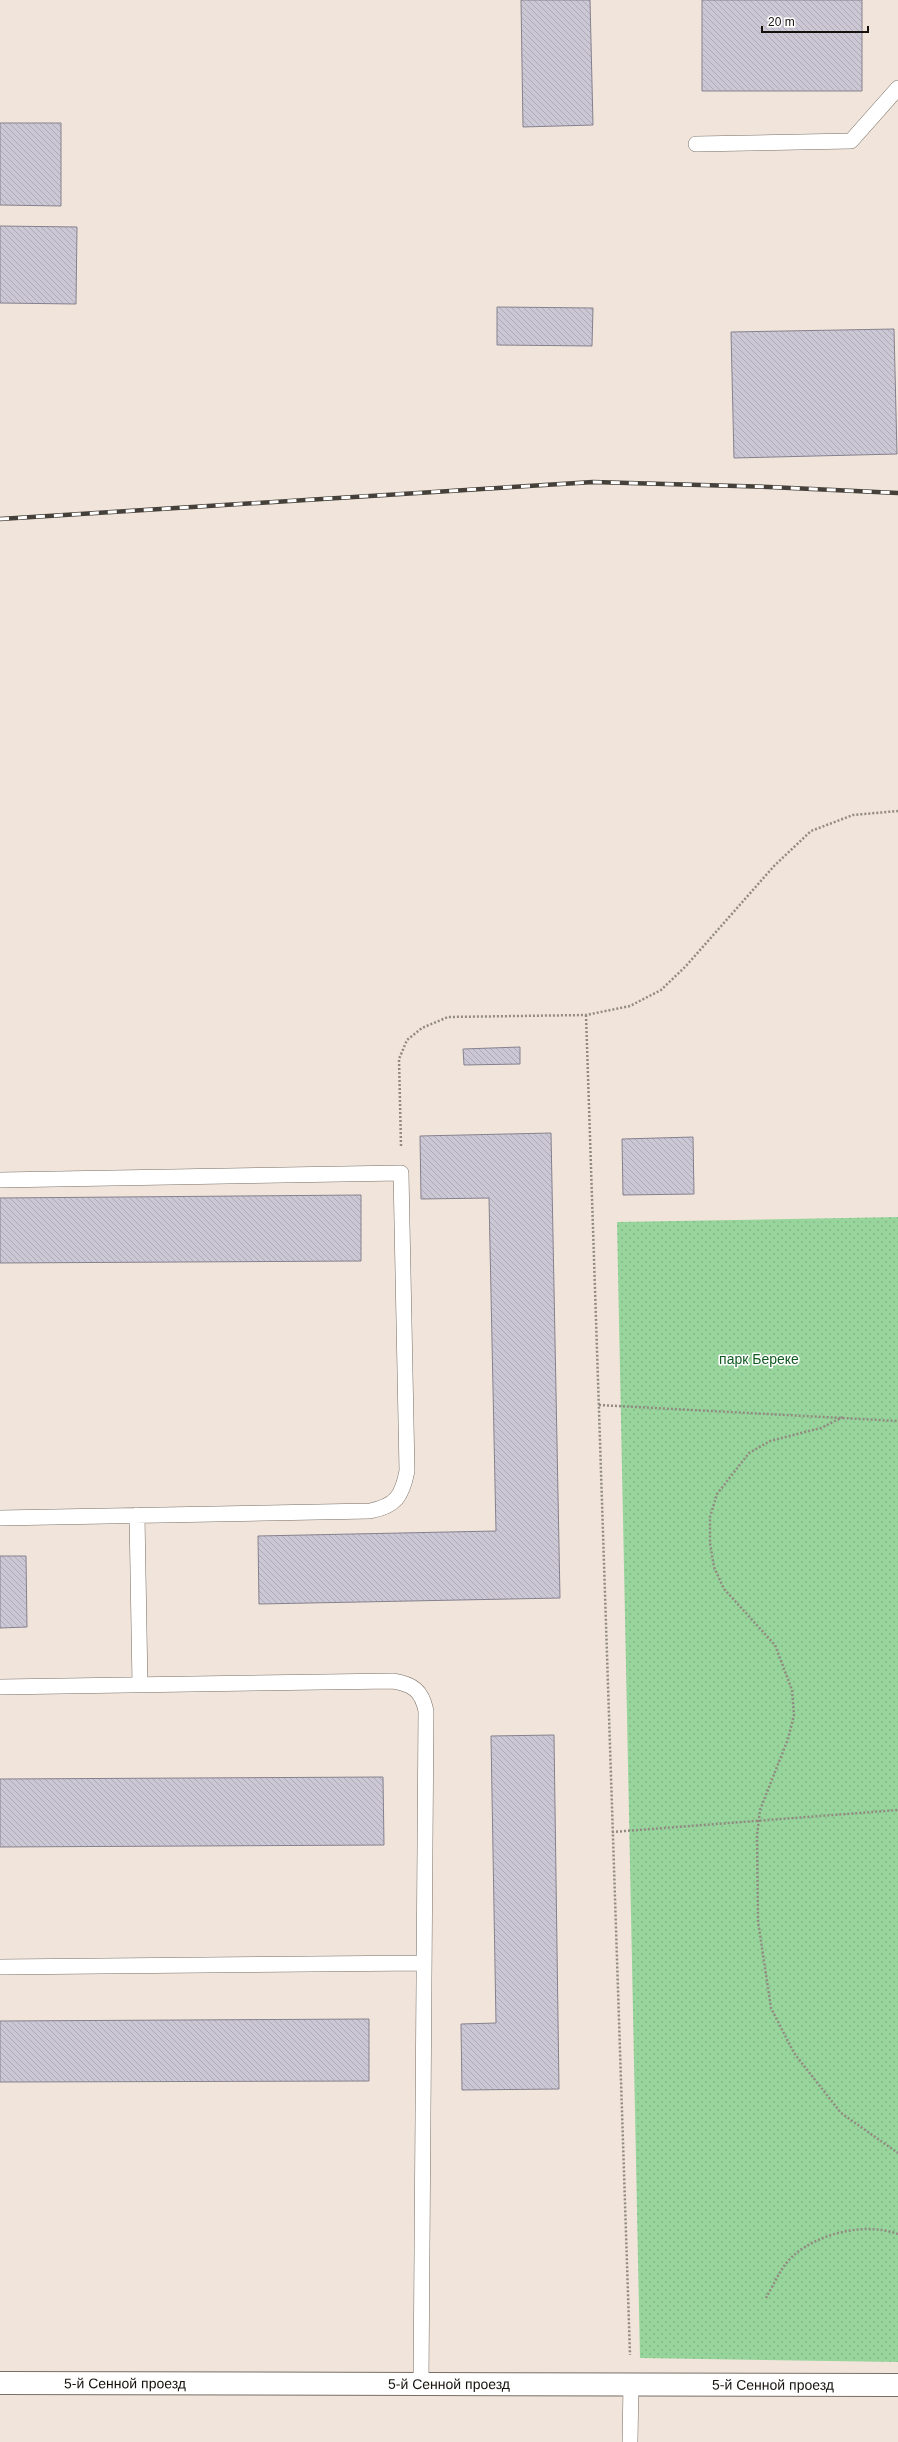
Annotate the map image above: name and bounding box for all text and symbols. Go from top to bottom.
scale bar [762,8,868,34]
text: 20 m [768,15,795,29]
park label: парк Береке [719,1351,799,1367]
street label: 5-й Сенной проезд [64,2375,186,2391]
street label: 5-й Сенной проезд [388,2376,510,2392]
street label: 5-й Сенной проезд [712,2377,834,2393]

